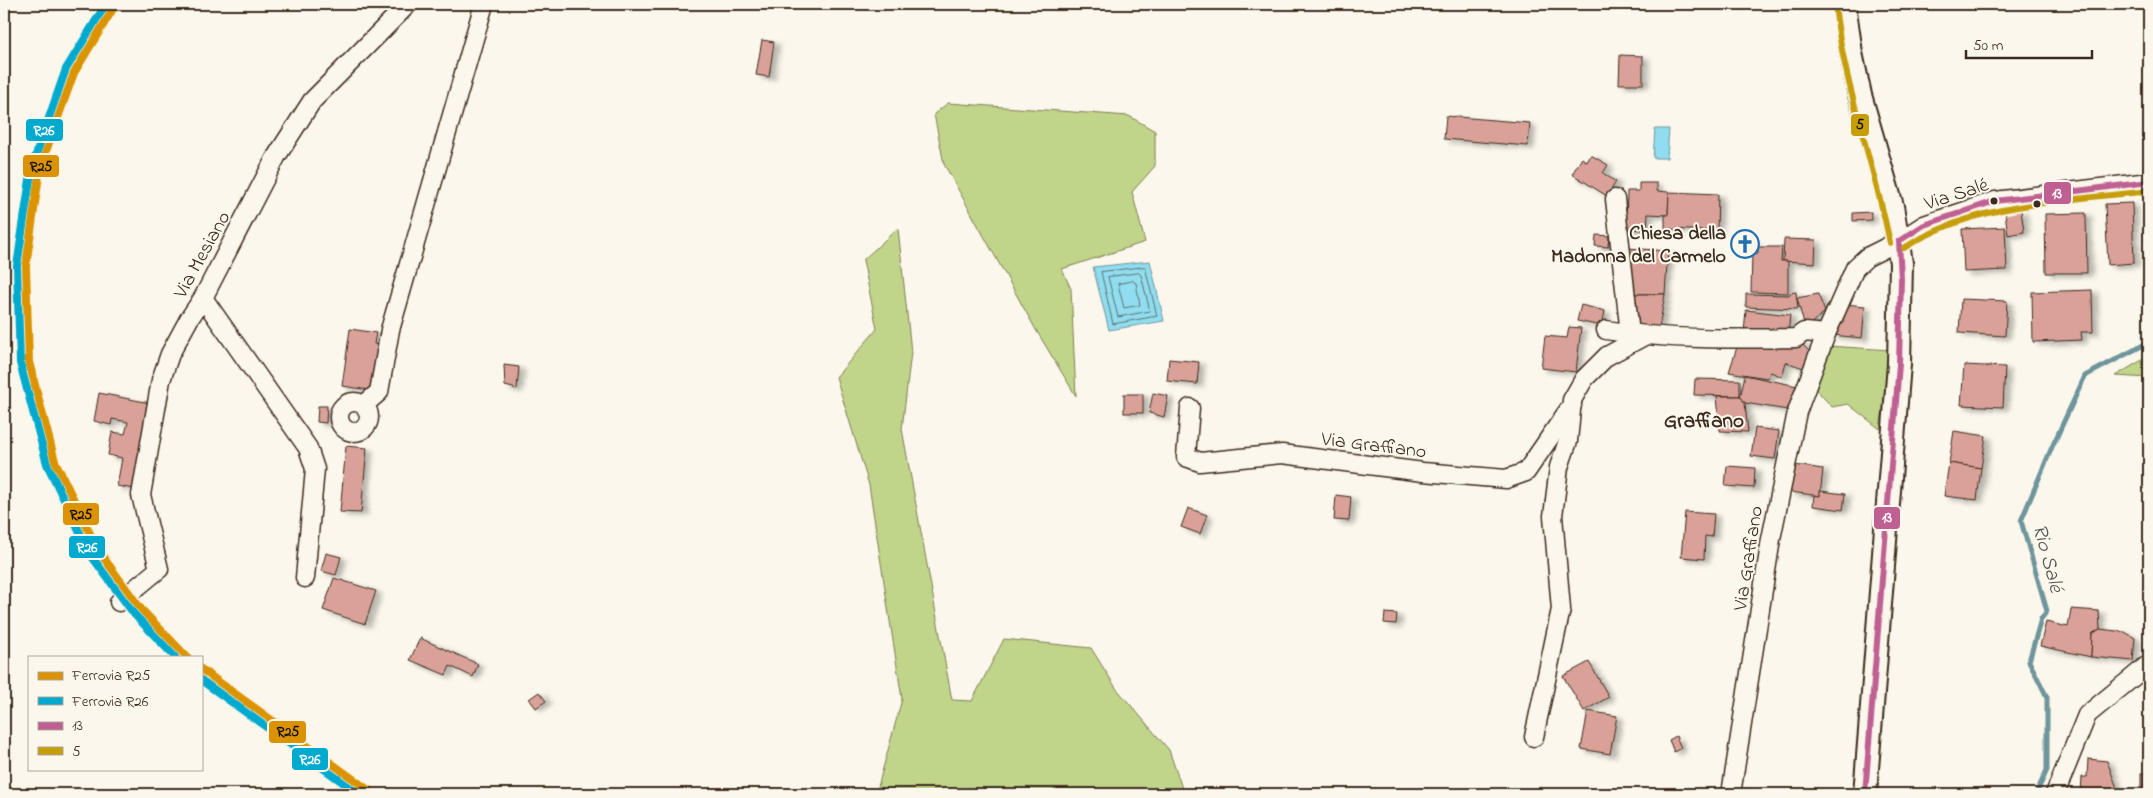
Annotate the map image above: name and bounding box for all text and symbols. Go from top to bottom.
scale bar [1966,28,2092,60]
text: 50 m [1973,35,2004,57]
line badge: 5 [1850,113,1870,137]
text: 5 [1856,115,1864,136]
line badge: R26 [25,118,64,142]
text: R26 [33,121,55,142]
line badge: R25 [22,154,60,178]
text: R25 [29,157,52,178]
street label: Via Salé [1920,171,1993,220]
line badge: 13 [2043,181,2072,205]
text: 13 [2052,184,2062,205]
unlabelled marker [1989,196,1999,206]
unlabelled marker [2032,199,2042,209]
street label: Via Mesiano [167,206,239,305]
place label: Chiesa della Madonna del Carmelo [1551,220,1726,272]
church icon: Chiesa della Madonna del Carmelo [1730,229,1760,259]
district label: Graffiano [1664,407,1744,437]
street label: Via Graffiano [1318,426,1428,467]
line badge: R25 [62,502,100,526]
street label: Via Graffiano [1727,504,1772,614]
text: R25 [69,505,92,526]
line badge: 13 [1873,506,1901,530]
text: 13 [1882,508,1892,529]
water label: Rio Salé [2024,521,2071,597]
line badge: R26 [68,535,106,559]
text: R26 [76,538,98,559]
legend [28,656,202,770]
text: Ferrovia R25 [71,665,151,687]
text: Ferrovia R26 [71,691,149,713]
text: 13 [72,715,83,737]
line badge: R25 [268,720,307,744]
text: R25 [276,722,299,743]
text: 5 [72,741,81,763]
line badge: R26 [291,747,329,771]
text: R26 [299,750,321,771]

